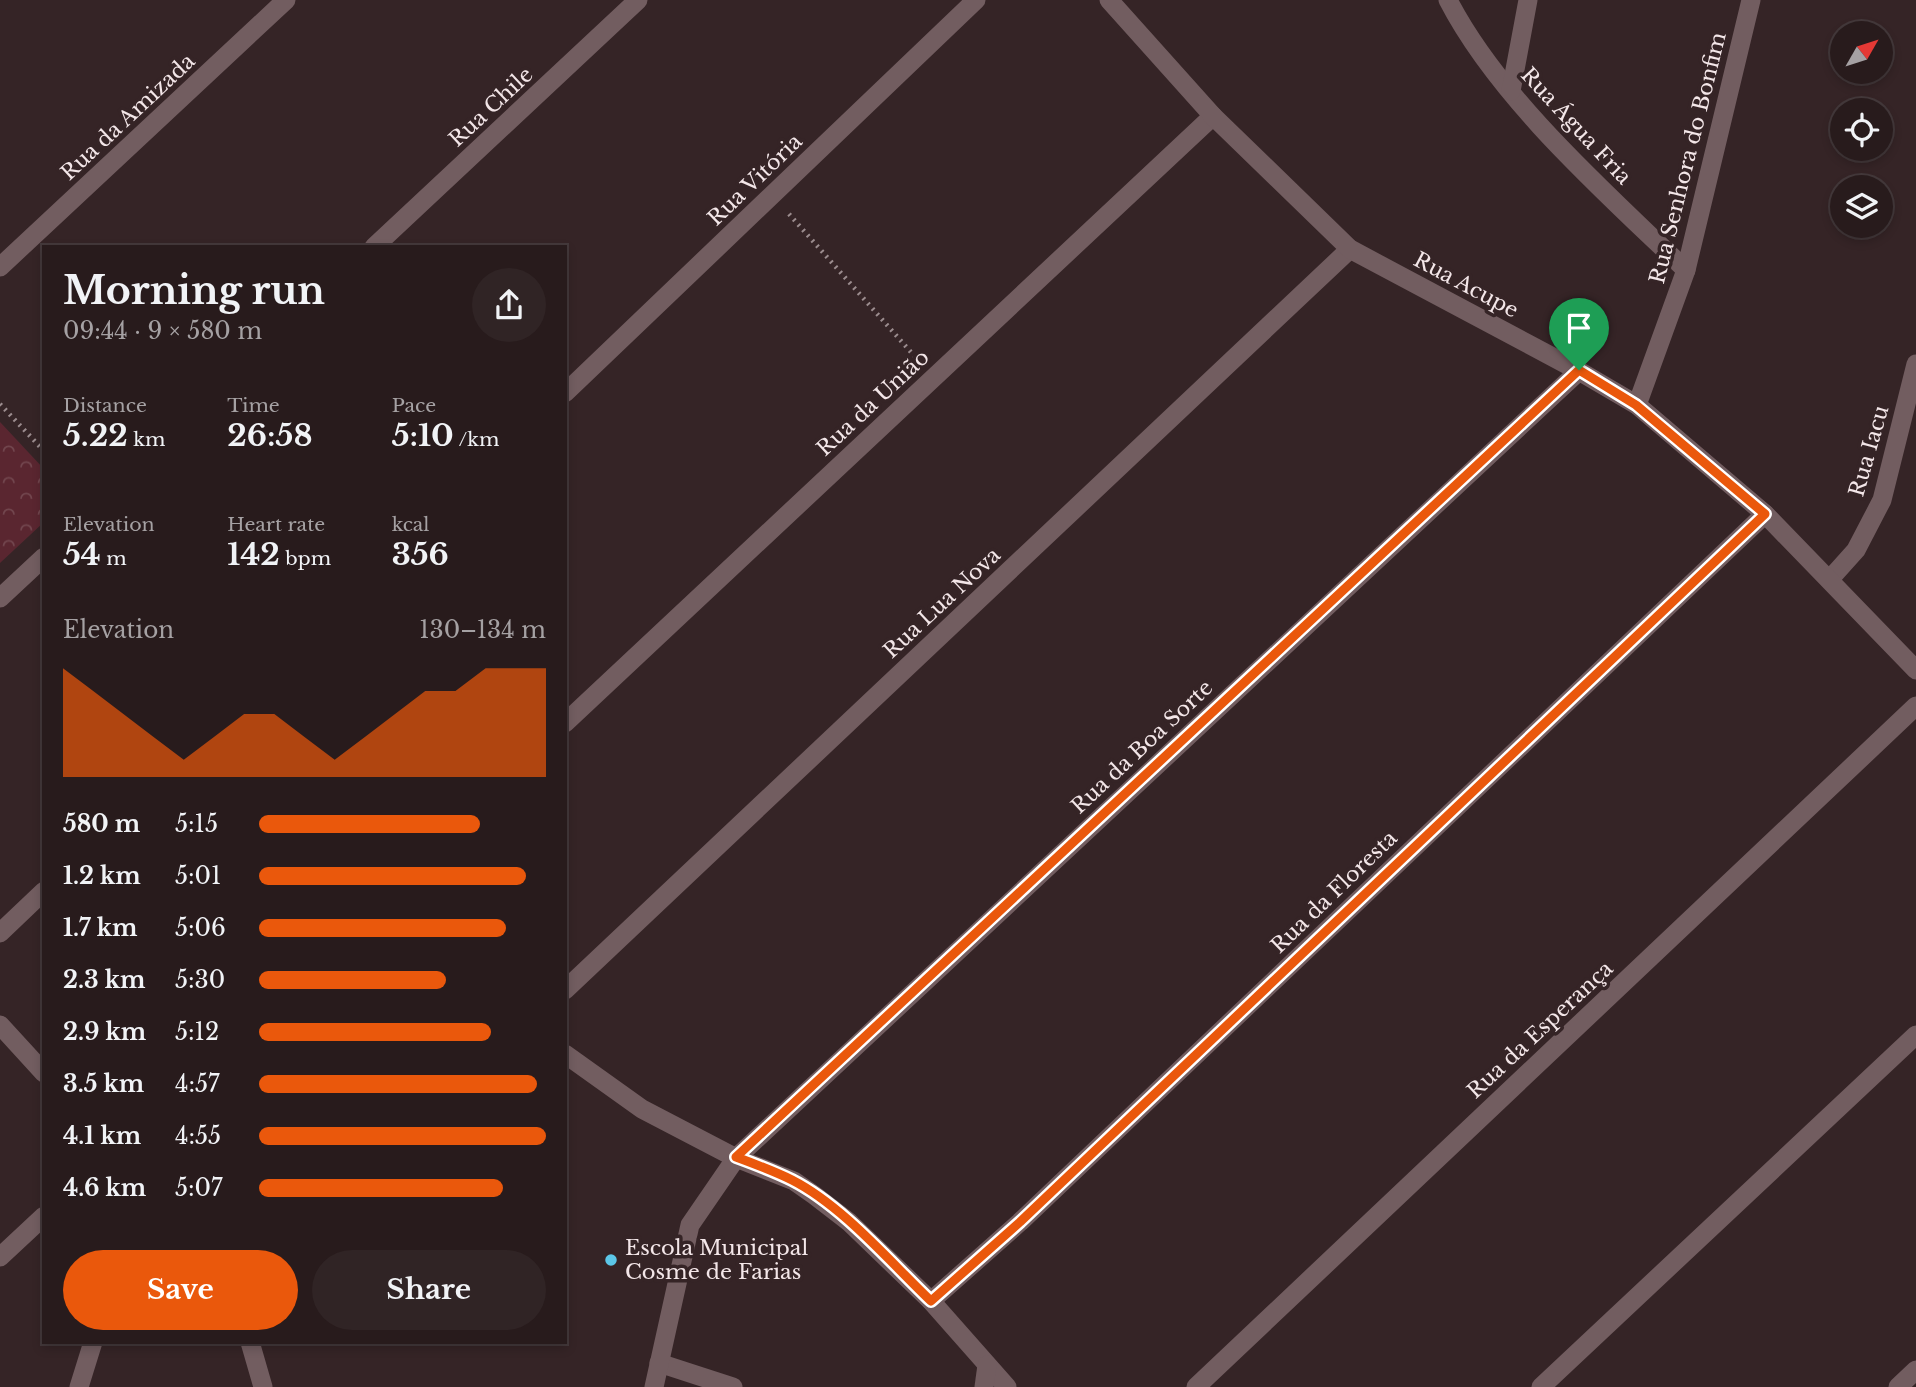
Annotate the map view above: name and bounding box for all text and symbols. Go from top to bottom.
north arrow [1830,21,1894,84]
map controls [1830,21,1893,238]
street label: Rua Senhora do Bonfim [1644,29,1732,286]
street label: Rua da Amizada [56,48,201,186]
street label: Rua Chile [444,62,538,152]
street label: Rua Água Fria [1515,62,1637,190]
button: locate [1830,98,1893,161]
street label: Rua Vitória [702,128,808,231]
button: layers [1830,175,1893,238]
street label: Rua Acupe [1409,247,1523,323]
text: Morning run [63,267,325,314]
button: share [472,268,546,342]
pin [1549,298,1609,370]
icon: arrive [1560,309,1598,347]
text: 09:44 · 9 × 580 m [63,317,262,345]
street label: Rua da União [811,344,935,462]
text: Distance [63,394,147,417]
text: Time [227,394,280,417]
text: Pace [392,394,436,417]
street label: Rua Iacu [1844,402,1894,500]
text: 5.22 [63,417,128,454]
text: 26:58 [227,417,313,454]
text: 5:10 [392,417,454,454]
text: km [128,428,165,451]
text: /km [454,428,499,451]
text: Elevation [63,513,155,536]
text: Heart rate [227,513,325,536]
text: kcal [392,513,430,536]
text: 54 [63,536,101,573]
text: 142 [227,536,280,573]
text: 356 [392,536,449,573]
street label: Rua Lua Nova [878,542,1006,664]
text: m [101,547,127,570]
text: bpm [280,547,331,570]
text: Elevation [63,616,174,644]
text: 130–134 m [419,616,546,644]
street label: Rua da Boa Sorte [1066,675,1218,819]
text: 580 m [63,810,140,838]
text: 5:15 [175,810,218,838]
street label: Rua da Floresta [1266,825,1403,959]
text: 1.2 km [63,862,141,890]
text: 5:01 [175,862,221,890]
text: 1.7 km [63,914,137,942]
text: 5:06 [175,914,226,942]
street label: Rua da Esperança [1462,956,1619,1104]
text: 2.3 km [63,966,145,994]
text: 5:30 [175,966,225,994]
text: 2.9 km [63,1018,146,1046]
text: 5:12 [175,1018,219,1046]
text: 3.5 km [63,1070,144,1098]
text: 4:57 [175,1070,220,1098]
text: 4.1 km [63,1122,141,1150]
text: 4:55 [175,1122,221,1150]
text: 4.6 km [63,1174,146,1202]
text: 5:07 [175,1174,223,1202]
place label: Escola Municipal Cosme de Farias [625,1235,809,1285]
button: Save [63,1250,298,1330]
button: Share [312,1250,546,1330]
marker: Escola Municipal Cosme de Farias [603,1252,619,1268]

